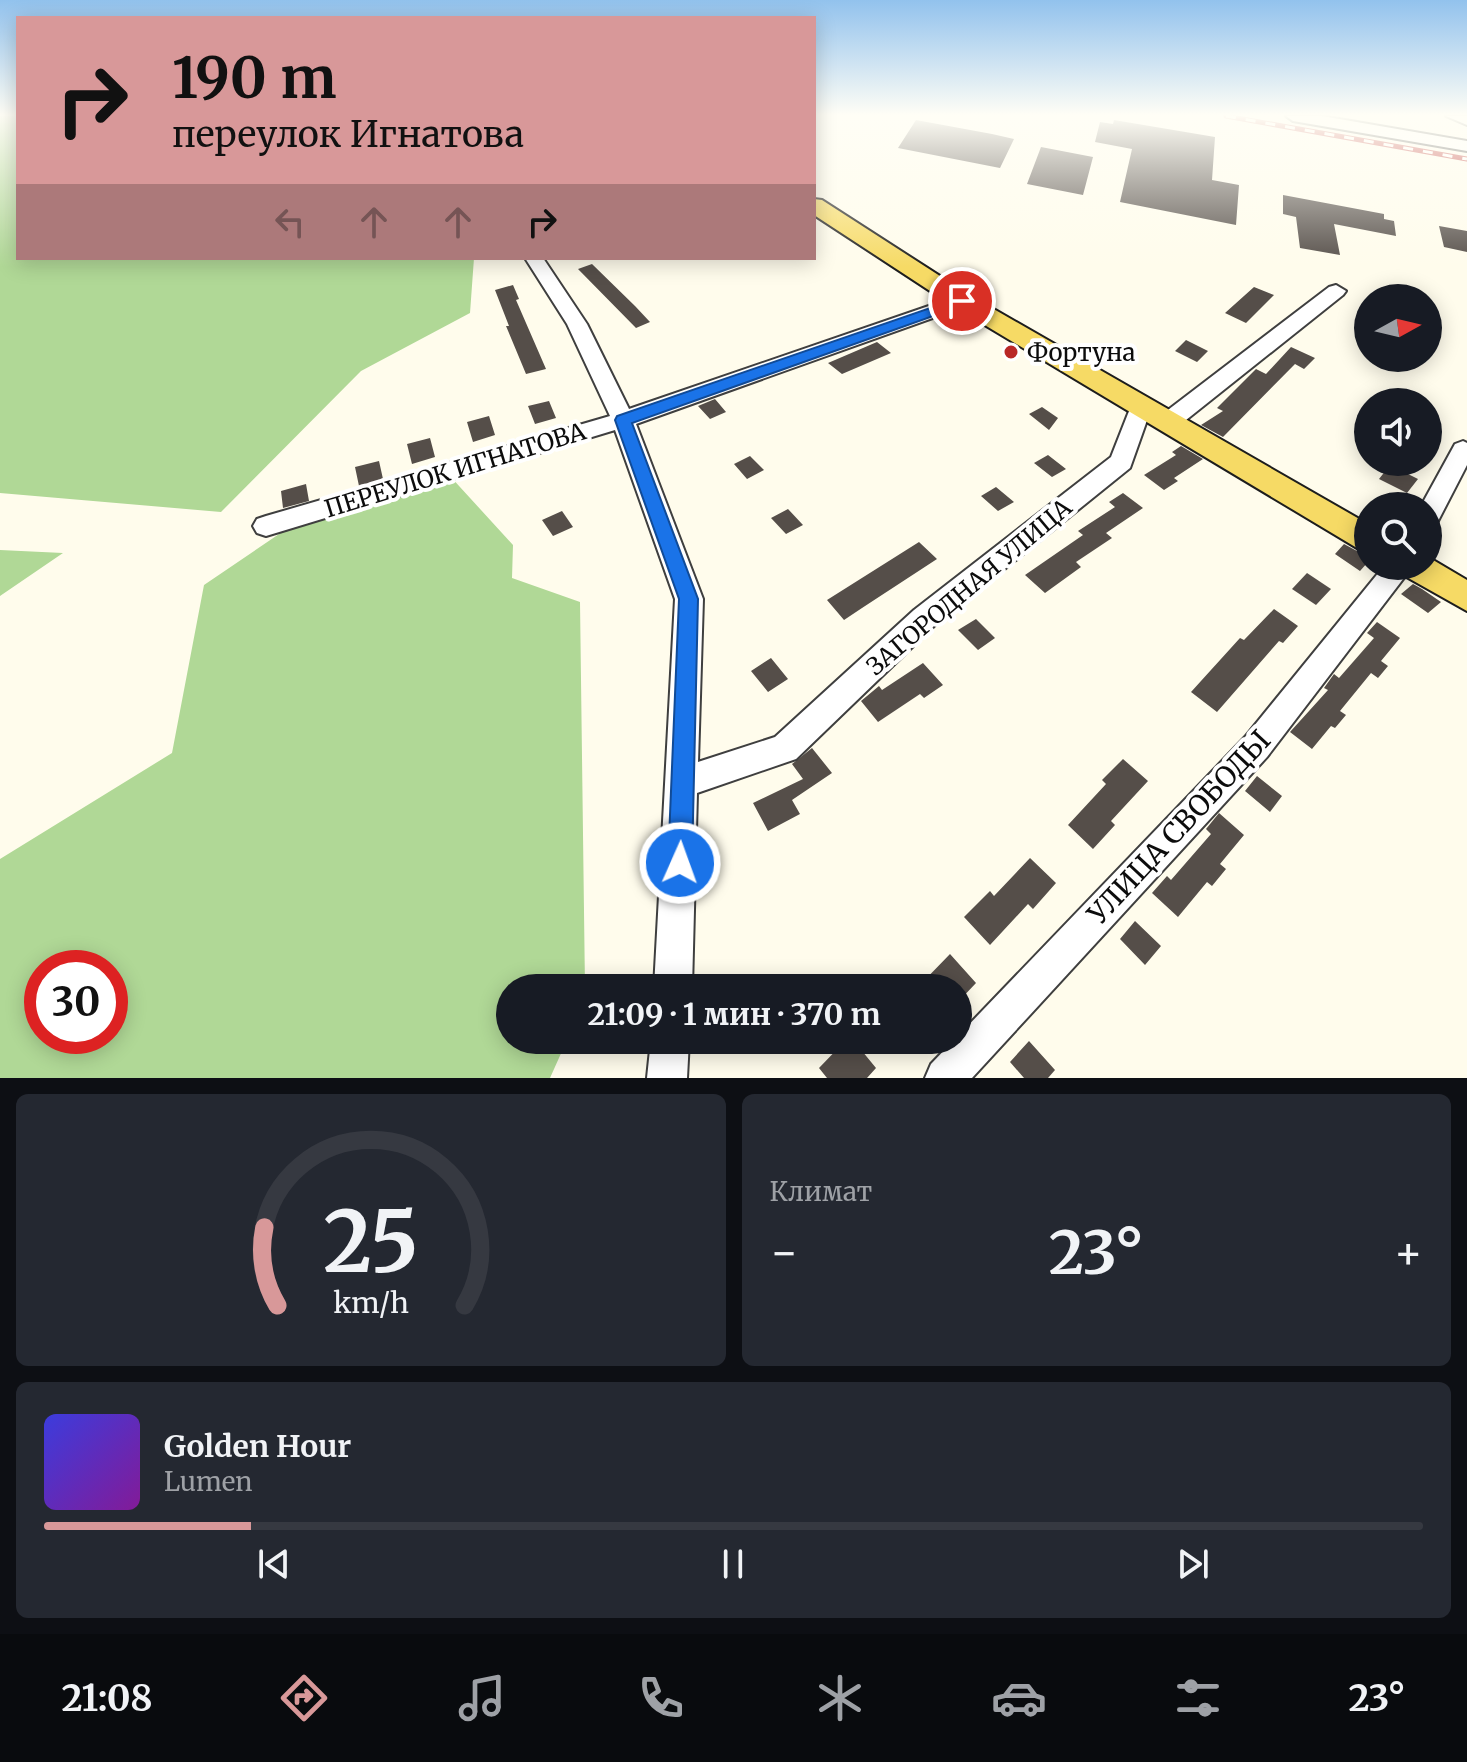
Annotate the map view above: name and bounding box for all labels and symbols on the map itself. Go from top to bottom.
pin [928,267,996,335]
north arrow [1354,284,1442,372]
place label: Фортуна [1027,337,1136,368]
marker: Фортуна [1002,343,1020,361]
street label: ПЕРЕУЛОК ИГНАТОВА [321,415,590,525]
street label: ЗАГОРОДНАЯ УЛИЦА [860,491,1079,682]
street label: УЛИЦА СВОБОДЫ [1079,722,1278,932]
position arrow [638,821,722,905]
speed limit sign: 30 [24,950,128,1054]

